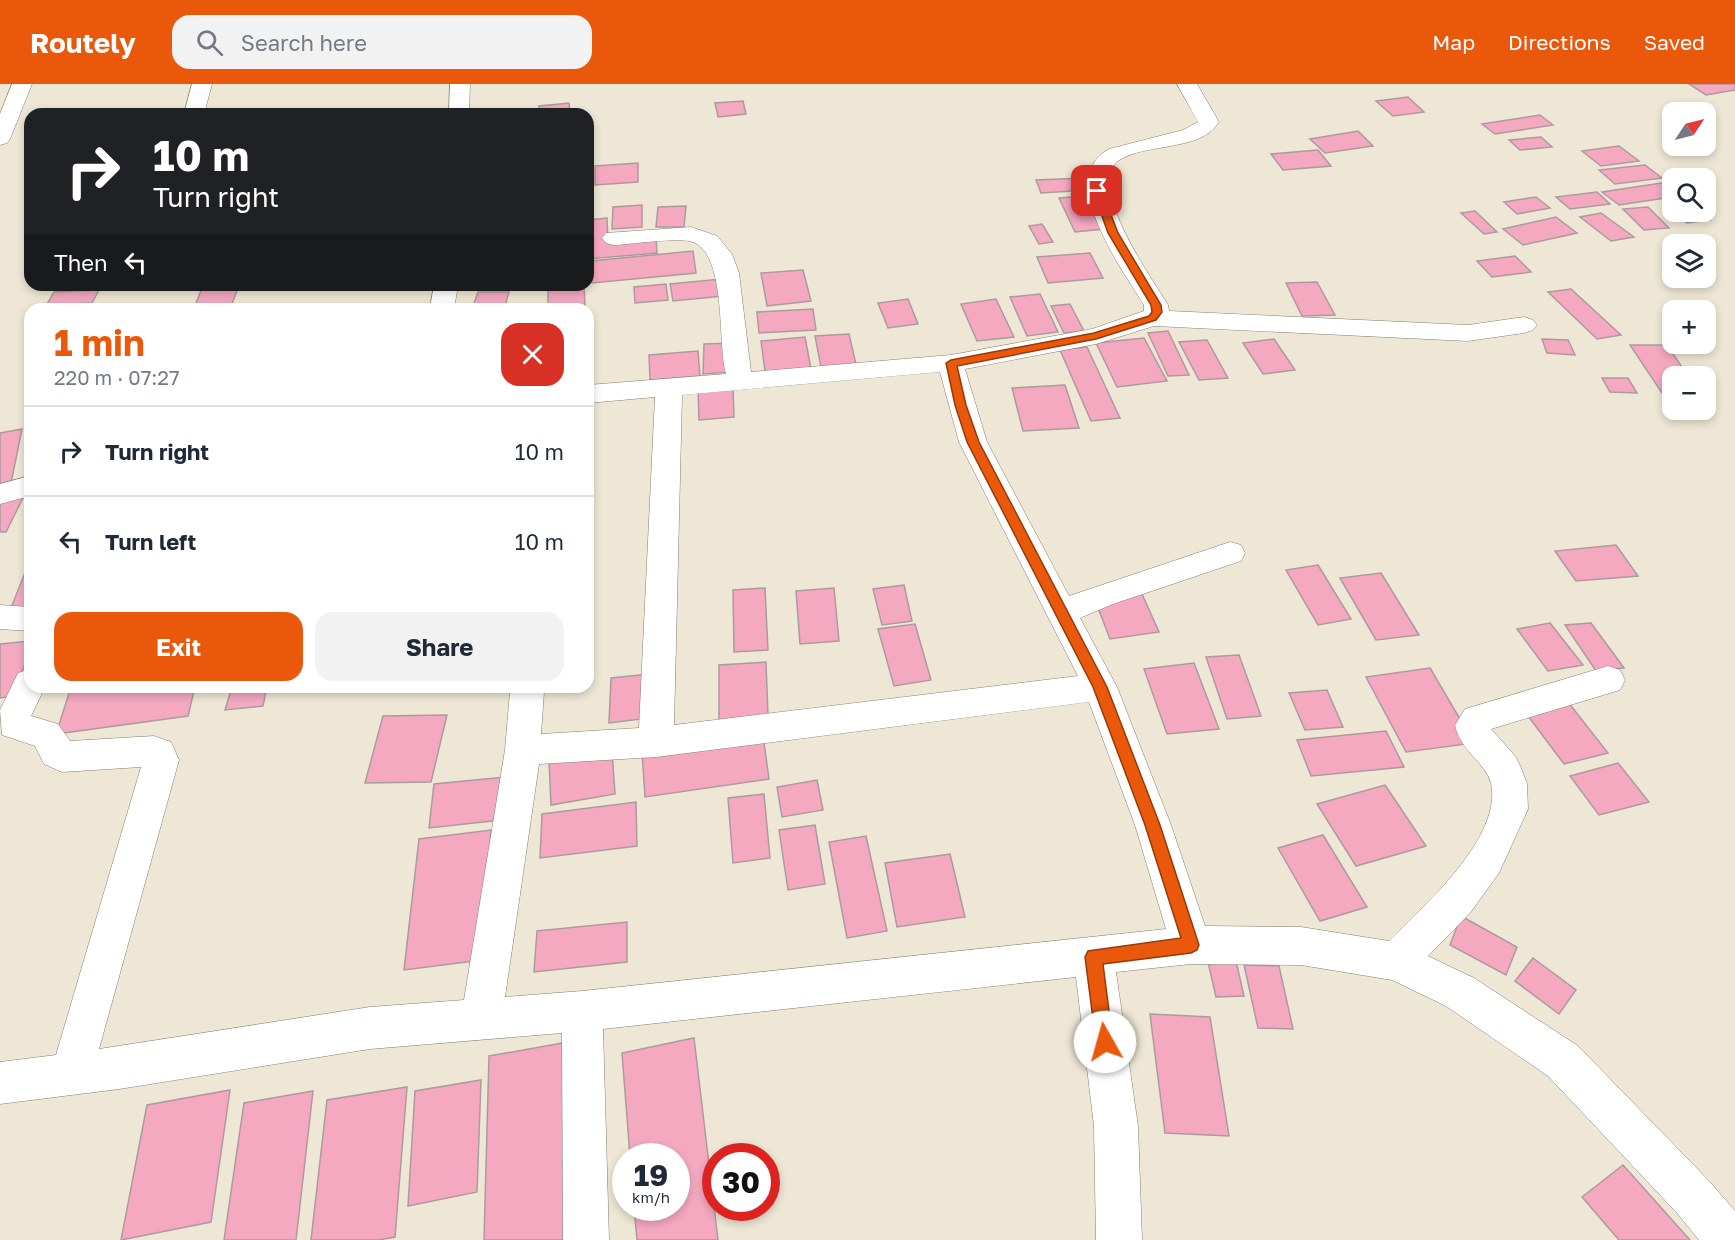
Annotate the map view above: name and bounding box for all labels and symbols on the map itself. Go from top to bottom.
north arrow [1662,102,1716,156]
pin [1071,165,1122,216]
position arrow [1073,1010,1137,1074]
speed limit sign: 30 [702,1143,780,1221]

